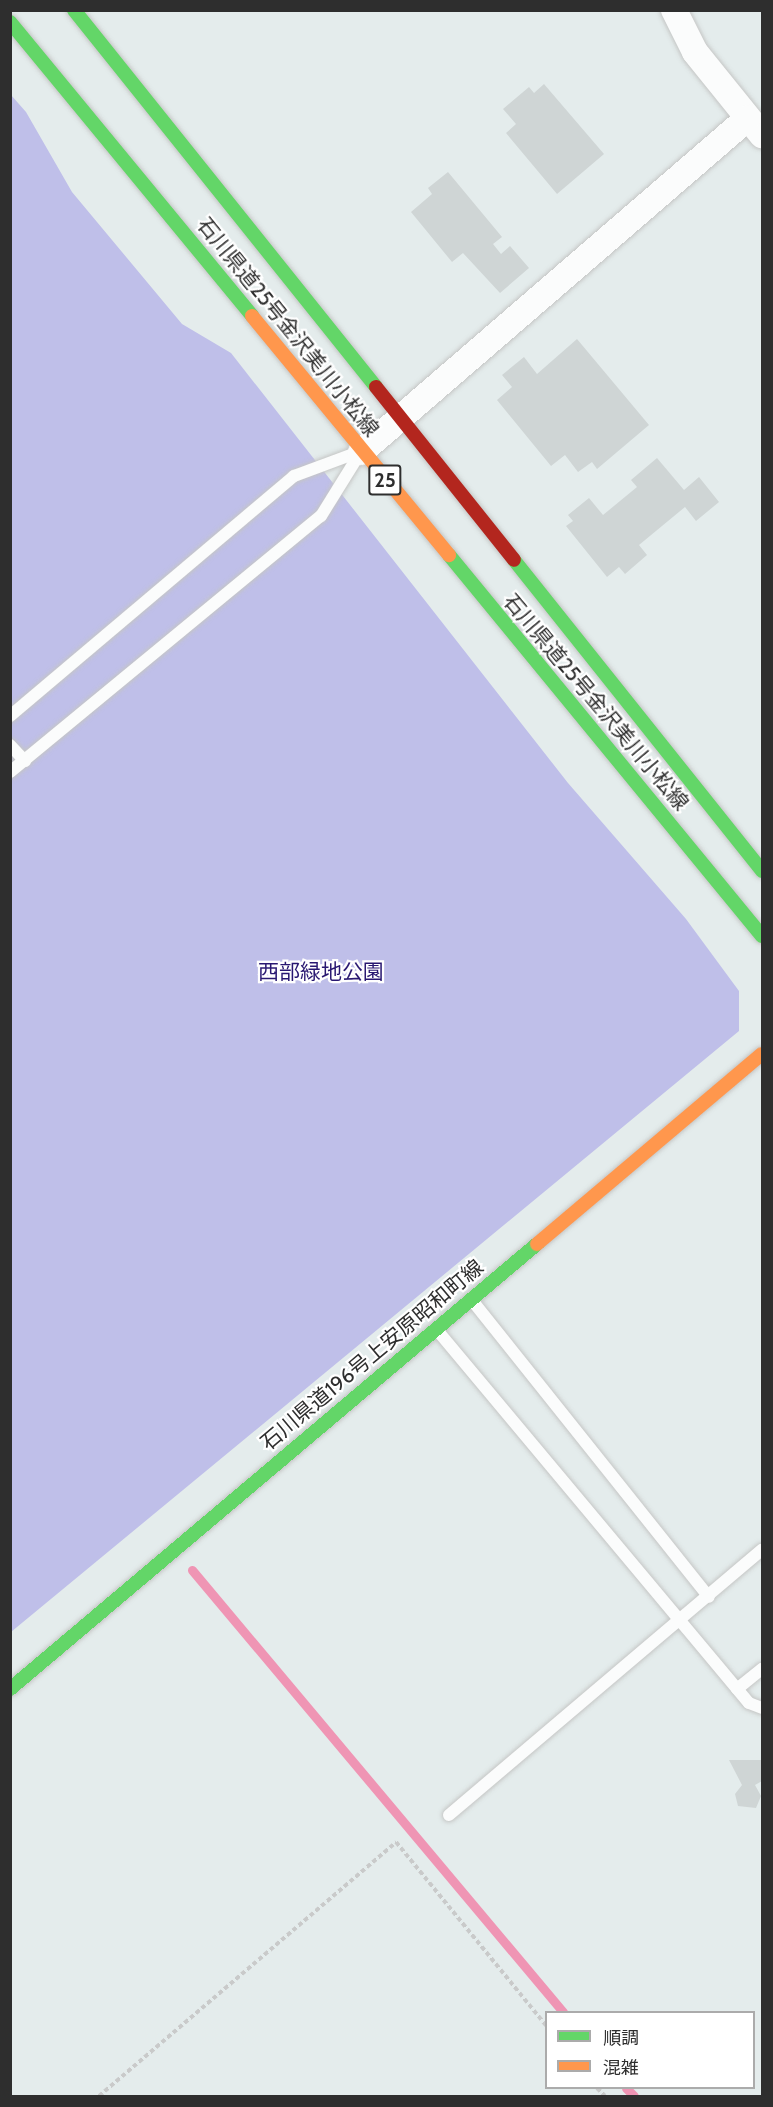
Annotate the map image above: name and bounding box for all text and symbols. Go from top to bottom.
street label: 石川県道25号金沢美川小松線 [192,212,384,442]
road number: 25 [367,463,403,497]
street label: 石川県道25号金沢美川小松線 [498,589,694,815]
park label: 西部緑地公園 [258,959,384,985]
street label: 石川県道196号上安原昭和町線 [256,1254,488,1456]
legend [545,2011,755,2089]
text: 順調 [603,2027,639,2049]
text: 混雑 [603,2057,639,2079]

